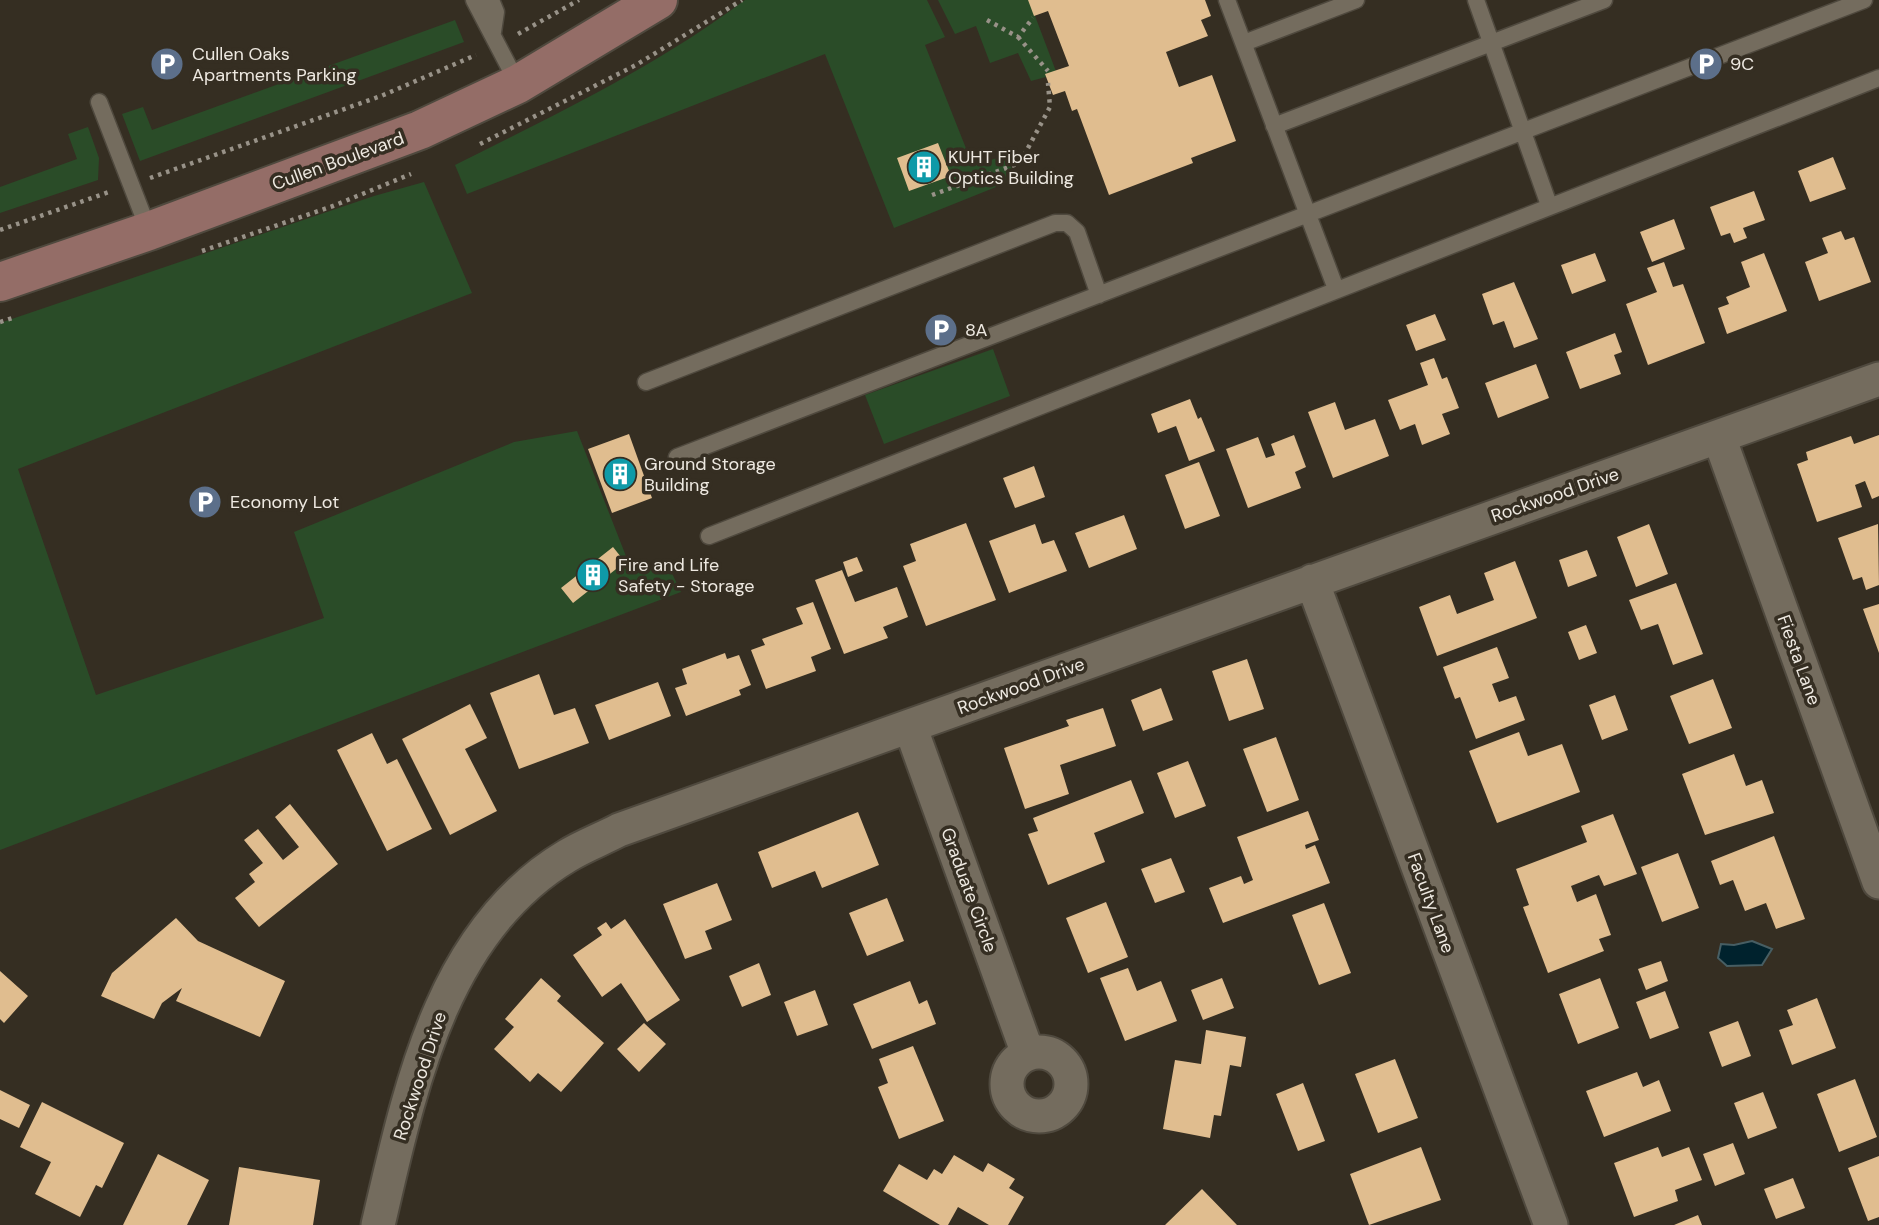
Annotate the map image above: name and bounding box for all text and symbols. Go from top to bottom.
place label: Cullen Oaks Apartments Parking [192,42,356,87]
parking icon: Cullen Oaks Apartments Parking [148,45,186,83]
parking icon: 9C [1687,45,1725,83]
place label: 9C [1730,52,1754,76]
street label: Cullen Boulevard [269,126,407,196]
place label: KUHT Fiber Optics Building [948,145,1074,190]
building icon: KUHT Fiber Optics Building [905,148,943,186]
parking icon: 8A [922,311,960,349]
place label: 8A [965,318,987,342]
place label: Ground Storage Building [644,452,776,497]
building icon: Ground Storage Building [601,455,639,493]
street label: Rockwood Drive [1488,462,1622,528]
parking icon: Economy Lot [186,483,224,521]
place label: Economy Lot [230,490,339,514]
place label: Fire and Life Safety - Storage [618,553,755,598]
building icon: Fire and Life Safety - Storage [574,556,612,594]
street label: Fiesta Lane [1772,612,1826,708]
street label: Rockwood Drive [954,652,1088,720]
street label: Graduate Circle [935,824,1003,956]
street label: Faculty Lane [1402,850,1460,956]
street label: Rockwood Drive [388,1009,452,1143]

